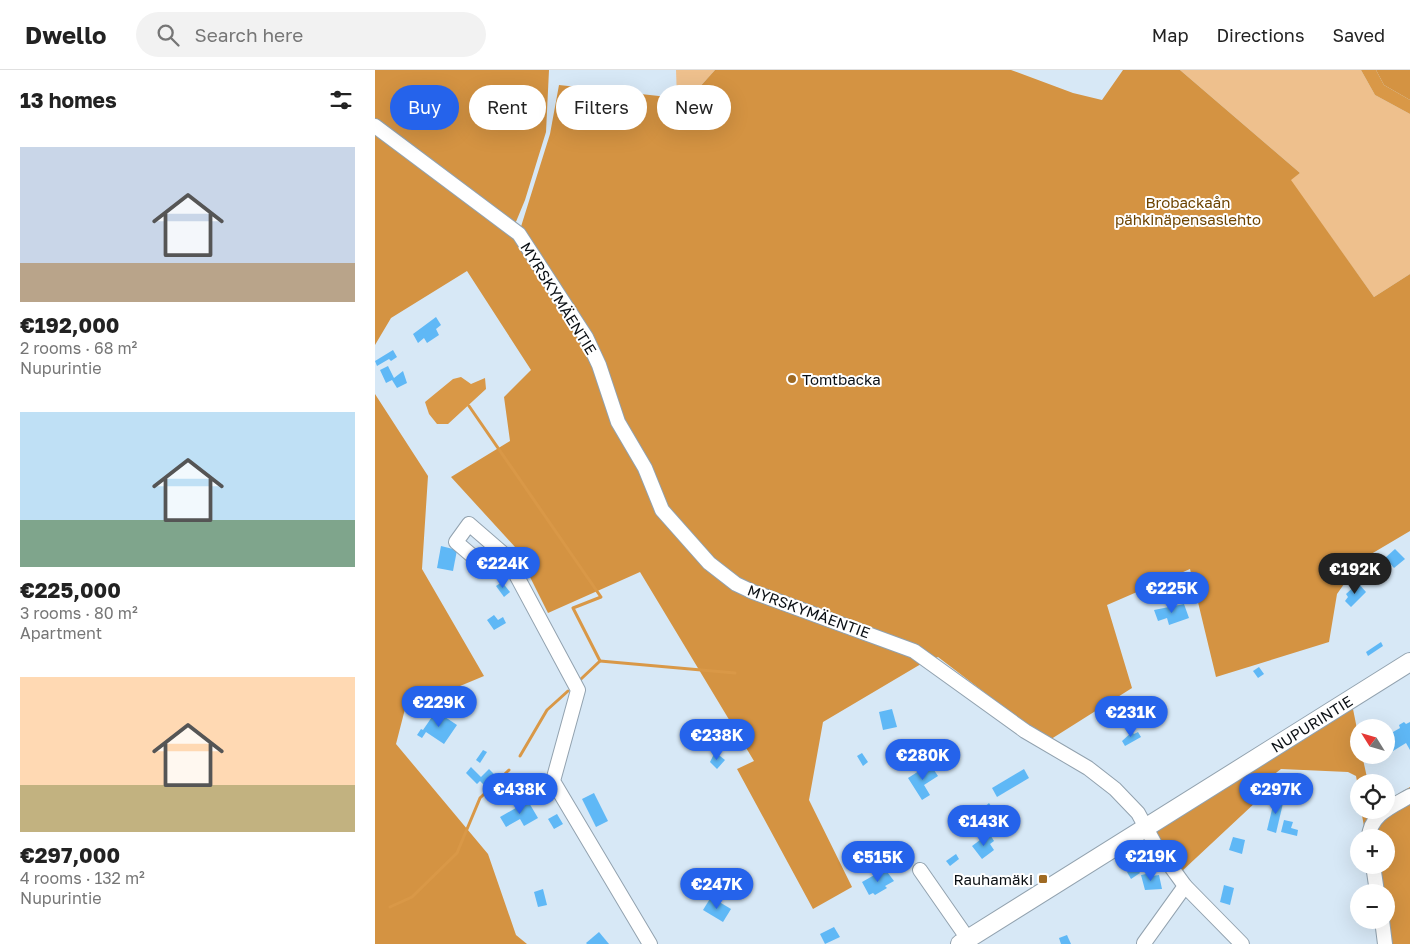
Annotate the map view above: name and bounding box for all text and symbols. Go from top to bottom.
search box [136,12,486,57]
text: Dwello [25,20,106,49]
icon: search [154,21,182,49]
text: Search here [194,23,303,46]
text: Map [1152,24,1188,46]
text: Directions [1216,24,1304,46]
text: Saved [1332,24,1385,46]
chip: Buy [390,85,459,130]
chip: Rent [469,85,546,130]
chip: Filters [556,85,647,130]
chip: New [657,85,731,130]
icon: filters [327,86,355,114]
text: 13 homes [20,87,117,113]
icon: home [143,180,233,270]
park label: Brobackaån pähkinäpensaslehto [1115,193,1261,228]
street label: MYRSKYMÄENTIE [517,239,601,357]
text: €192,000 [20,312,119,338]
text: 2 rooms · 68 m² [20,338,137,358]
text: Nupurintie [20,358,102,378]
place label: Tomtbacka [802,370,881,388]
marker: Tomtbacka [786,373,798,385]
icon: home [143,445,233,535]
pin: €224K [468,546,538,589]
pin: €192K [1320,552,1390,595]
text: €224K [477,553,529,573]
text: €192K [1329,559,1381,579]
pin: €225K [1137,572,1207,614]
text: €225,000 [20,577,121,603]
text: €225K [1146,578,1198,598]
street label: MYRSKYMÄENTIE [745,580,873,642]
text: 3 rooms · 80 m² [20,603,138,623]
text: Apartment [20,623,102,643]
pin: €229K [404,686,474,728]
street label: NUPURINTIE [1268,691,1356,756]
text: €229K [413,692,465,712]
pin: €231K [1096,696,1166,738]
text: €231K [1106,702,1156,722]
icon: home [143,710,233,800]
pin: €238K [682,718,752,761]
north arrow [1350,719,1395,764]
map controls [1350,719,1395,929]
text: €238K [691,725,743,745]
pin: €280K [888,738,958,781]
text: €280K [896,745,950,765]
pin: €438K [485,772,555,815]
pin: €297K [1241,772,1311,815]
button: locate [1350,774,1395,819]
text: €438K [494,779,546,799]
text: €297K [1250,779,1302,799]
pin: €143K [949,804,1019,847]
text: €143K [959,811,1009,831]
button: + [1350,829,1395,874]
pin: €515K [843,840,913,883]
pin: €219K [1116,840,1186,882]
text: €297,000 [20,842,120,868]
text: €219K [1125,846,1177,866]
text: €515K [853,847,903,867]
text: 4 rooms · 132 m² [20,868,145,888]
pin: €247K [682,868,752,910]
place label: Rauhamäki [953,870,1033,888]
marker: Rauhamäki [1037,873,1049,885]
text: €247K [691,874,743,894]
button: − [1350,884,1395,929]
text: Nupurintie [20,888,102,908]

